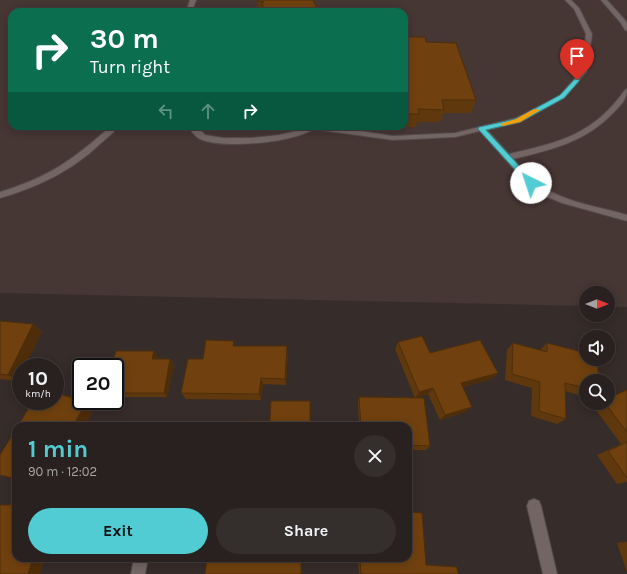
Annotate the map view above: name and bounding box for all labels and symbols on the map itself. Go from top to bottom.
pin [560,39,594,80]
position arrow [510,162,552,204]
north arrow [579,286,615,322]
speed limit sign: 20 [72,358,124,410]

